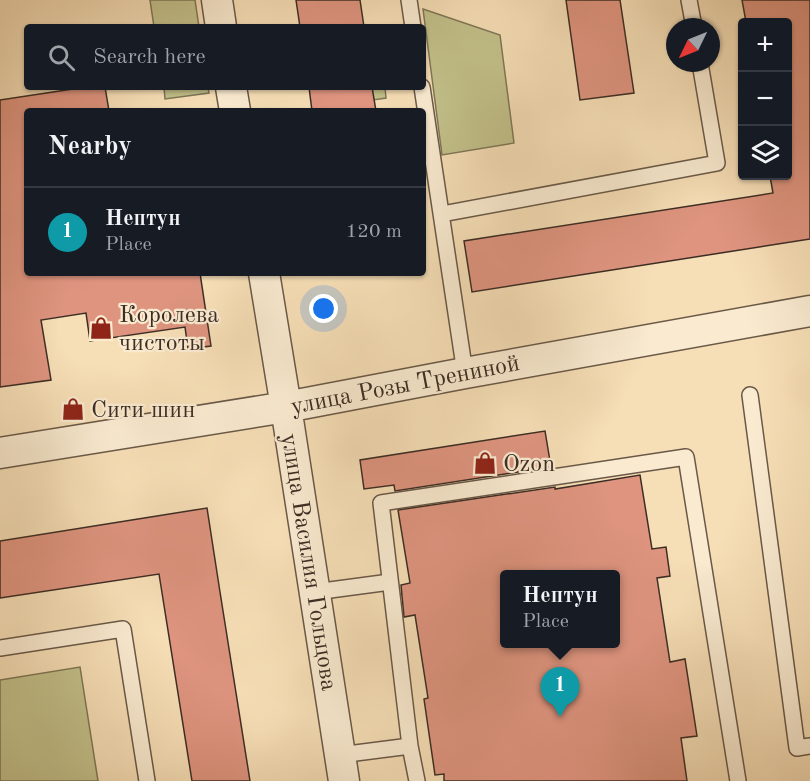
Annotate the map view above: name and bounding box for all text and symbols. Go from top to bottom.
north arrow [666,18,720,72]
map controls [738,18,792,180]
button: + [738,18,792,72]
search box [24,24,426,90]
icon: search [45,41,78,74]
text: Search here [93,46,206,68]
button: − [738,72,792,126]
button: layers [738,126,792,180]
text: Nearby [48,134,132,160]
text: Нептун [105,208,181,230]
text: 1 [62,222,73,242]
text: 120 m [346,222,402,242]
text: Place [105,235,152,255]
your location [309,294,338,323]
place label: Королева чистоты [119,304,219,356]
shop icon: Королева чистоты [88,315,114,341]
street label: улица Розы Трениной [289,352,522,420]
shop icon: Сити шин [60,396,86,422]
place label: Сити шин [91,399,195,423]
street label: улица Василия Гольцова [276,432,340,693]
shop icon: Ozon [472,450,498,476]
place label: Ozon [503,453,555,477]
popup [500,570,620,648]
text: Нептун [522,585,598,607]
text: Place [522,612,569,632]
pin: 1 [540,668,580,717]

